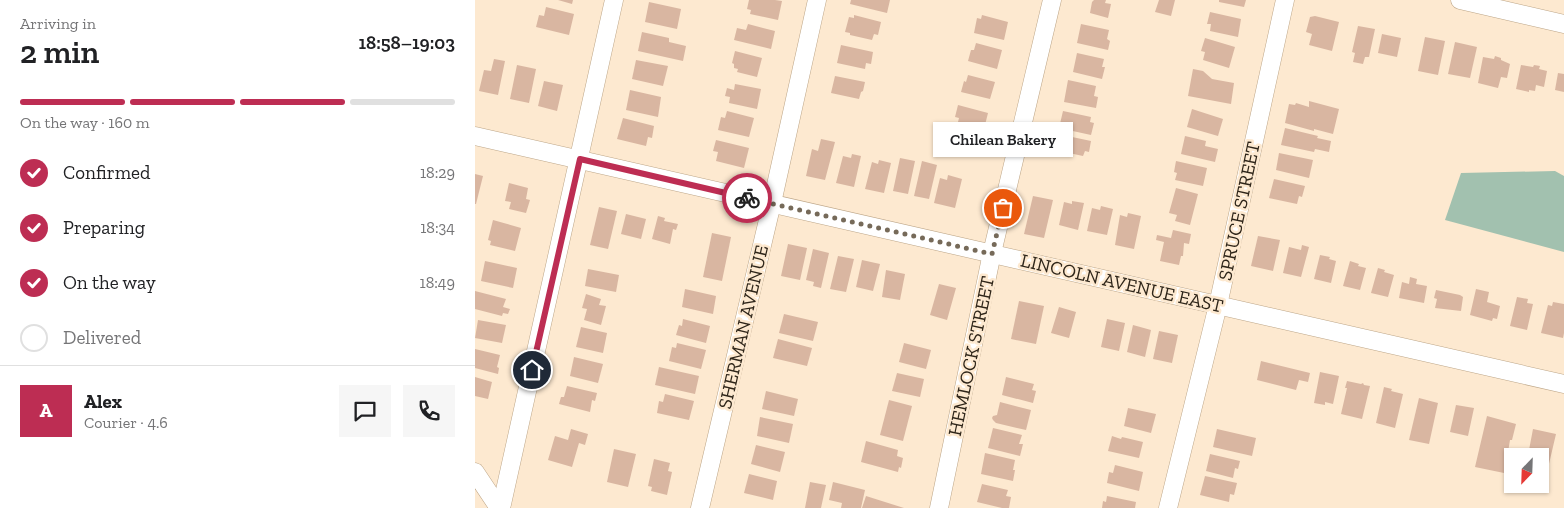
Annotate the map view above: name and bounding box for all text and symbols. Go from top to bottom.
text: Arriving in [20,14,96,33]
text: 18:58–19:03 [358,31,455,54]
text: 2 min [20,33,99,71]
text: On the way · 160 m [20,113,150,132]
callout: Chilean Bakery [933,123,1073,158]
text: Chilean Bakery [950,130,1056,149]
street label: SPRUCE STREET [1213,139,1265,283]
icon: check [20,159,48,187]
text: Confirmed [63,161,150,184]
text: 18:29 [420,163,455,182]
courier [722,173,772,223]
icon: bike [733,184,761,212]
pin [982,187,1024,229]
icon: bag [989,194,1017,222]
icon: check [20,214,48,242]
text: Preparing [63,216,145,239]
text: 18:34 [420,218,455,237]
street label: SHERMAN AVENUE [713,243,773,411]
street label: LINCOLN AVENUE EAST [1018,248,1226,318]
icon: check [20,269,48,297]
text: On the way [63,271,156,294]
text: 18:49 [420,273,455,292]
street label: HEMLOCK STREET [943,274,999,438]
text: Delivered [63,326,141,349]
pin [511,349,553,391]
icon: home [518,356,546,384]
button: chat [339,385,391,437]
button: phone [403,385,455,437]
text: Alex [84,390,122,413]
text: A [39,399,53,422]
text: Courier · 4.6 [84,413,168,432]
north arrow [1504,448,1549,492]
map controls [1504,448,1549,493]

